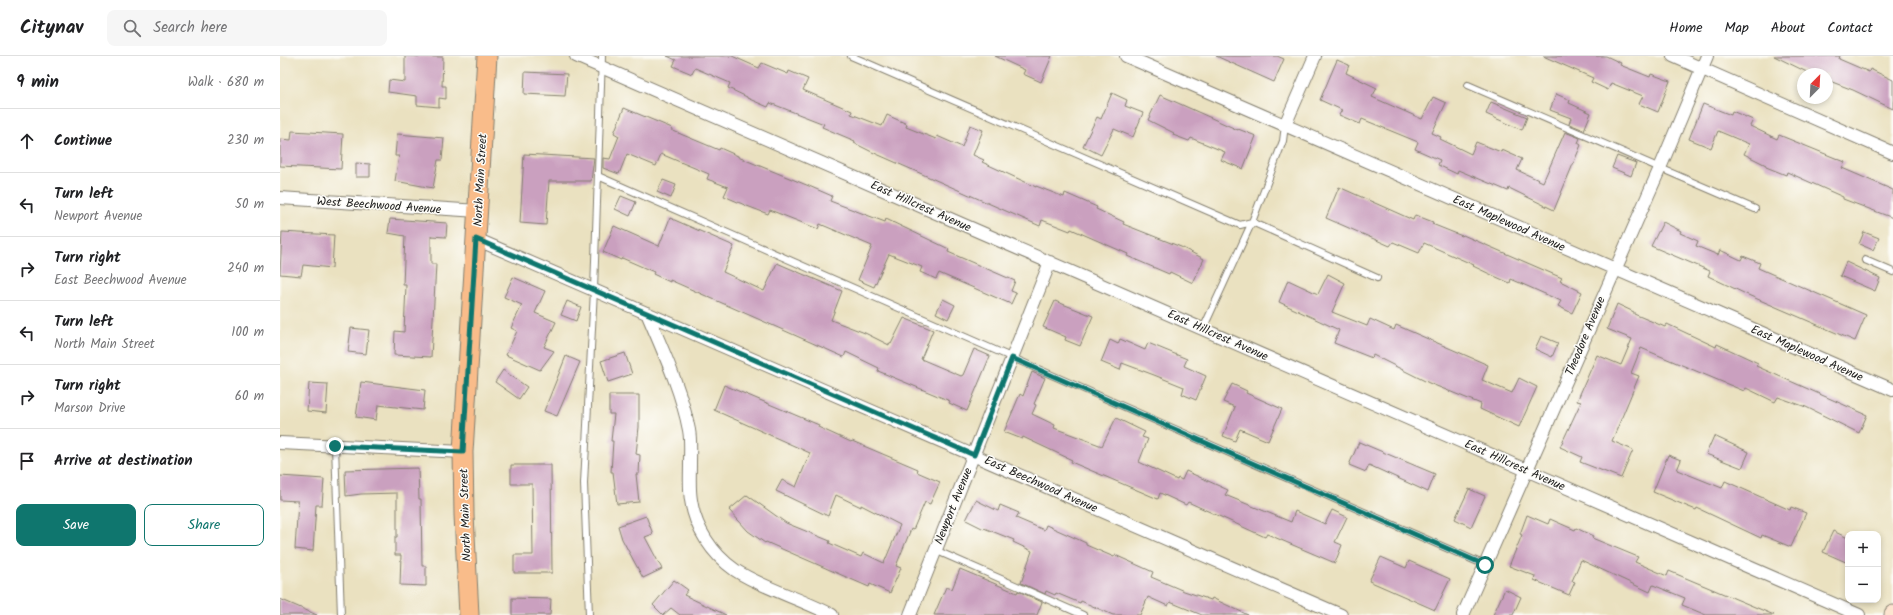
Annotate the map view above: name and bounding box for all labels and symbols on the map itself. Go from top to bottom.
north arrow [1797,68,1833,104]
street label: North Main Street [469,133,492,227]
street label: East Hillcrest Avenue [867,176,975,237]
street label: East Maplewood Avenue [1449,190,1569,257]
street label: West Beechwood Avenue [316,192,442,219]
street label: Theodore Avenue [1560,293,1611,379]
street label: East Hillcrest Avenue [1164,305,1272,366]
street label: East Maplewood Avenue [1747,320,1867,387]
street label: East Hillcrest Avenue [1461,435,1569,496]
route end [326,437,344,455]
street label: East Beechwood Avenue [981,451,1101,518]
street label: Newport Avenue [929,464,978,548]
street label: North Main Street [454,468,477,562]
route start [1476,556,1494,574]

